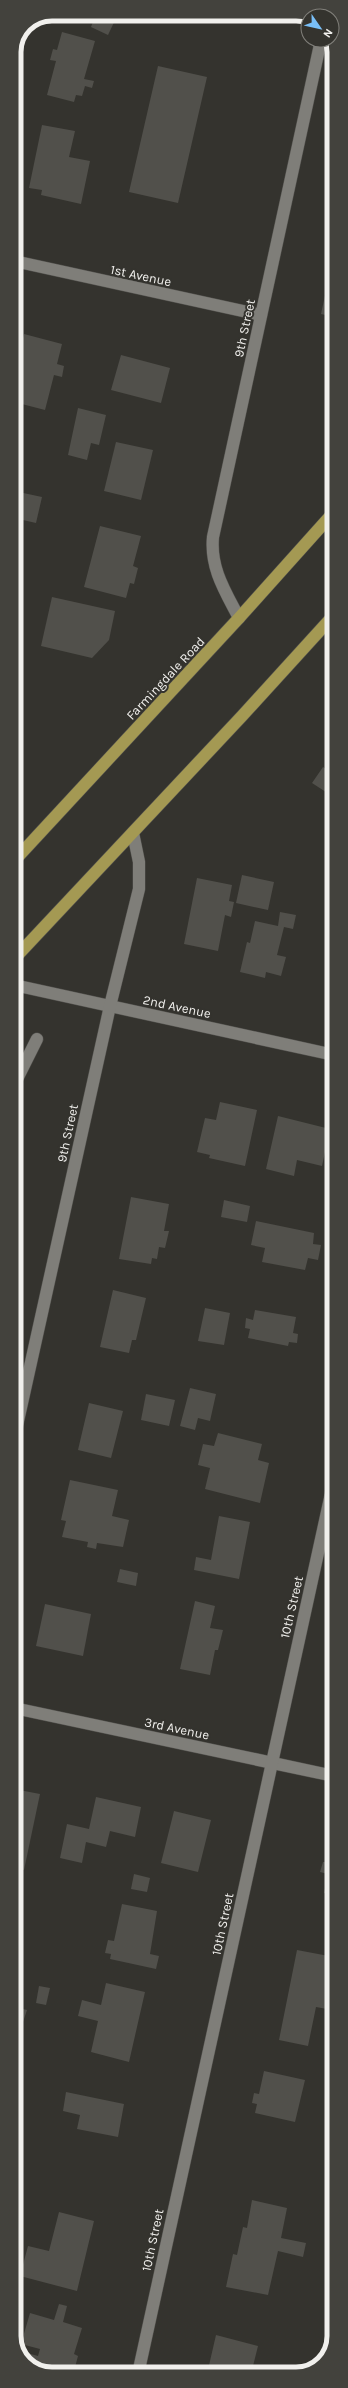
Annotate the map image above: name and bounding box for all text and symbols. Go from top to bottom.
north arrow [300,8,340,48]
text: N [320,26,335,40]
street label: 1st Avenue [109,262,173,289]
street label: 9th Street [231,298,258,359]
street label: Farmingdale Road [123,634,208,723]
street label: 2nd Avenue [142,992,212,1021]
street label: 9th Street [54,1103,81,1164]
street label: 10th Street [277,1574,306,1640]
street label: 3rd Avenue [143,1714,211,1743]
street label: 10th Street [209,1891,236,1957]
street label: 10th Street [139,2207,166,2273]

